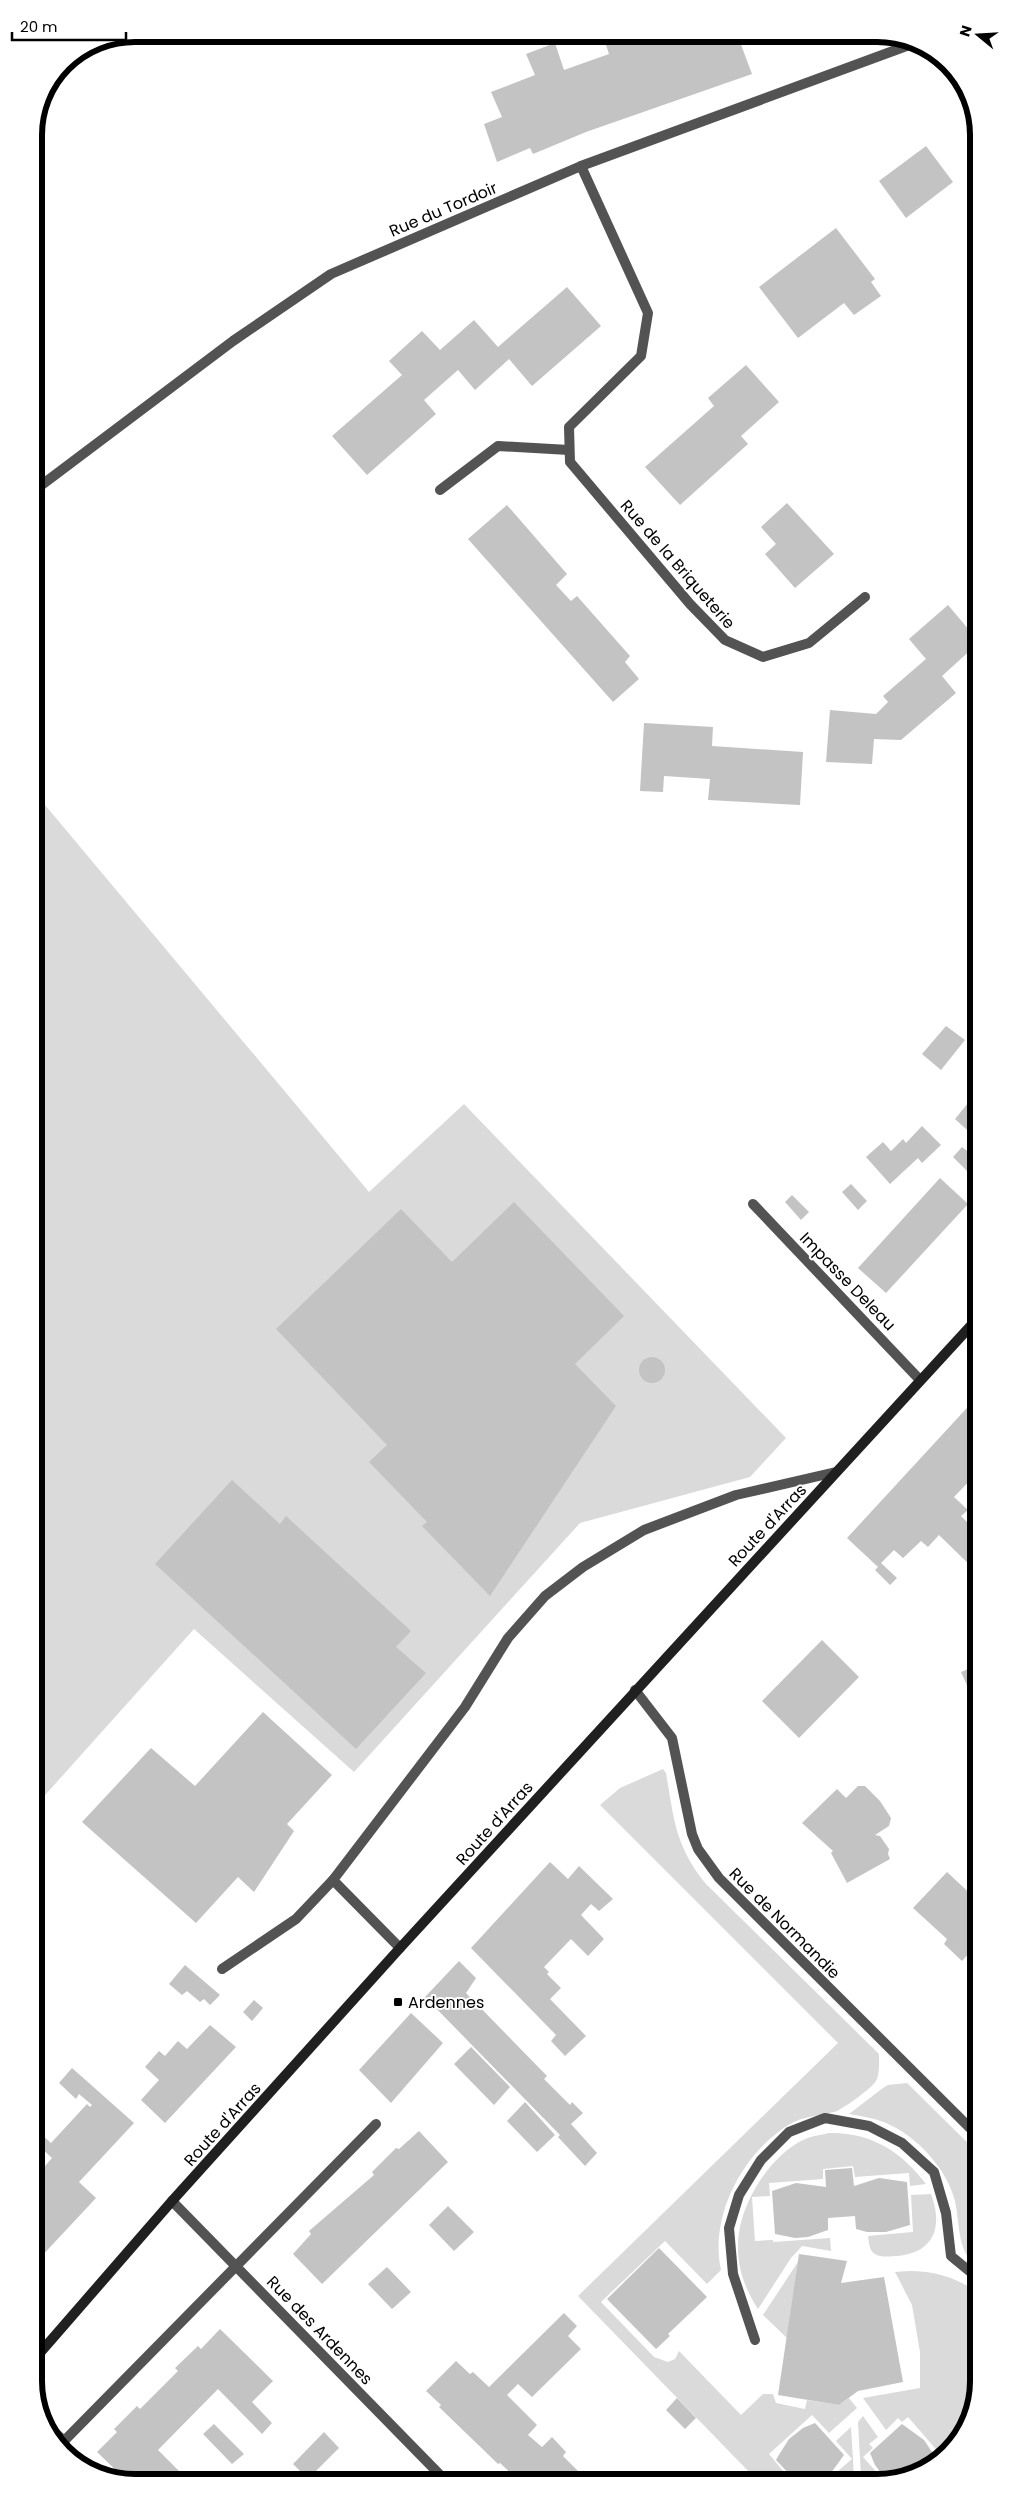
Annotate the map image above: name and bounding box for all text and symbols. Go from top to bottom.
scale bar [12,10,126,42]
north arrow [953,10,1003,60]
text: 20 m [20,16,58,37]
text: N [954,23,977,39]
street label: Rue du Tordoir [386,176,501,243]
street label: Rue de la Briqueterie [615,495,740,634]
street label: Impasse Deleau [795,1227,901,1336]
street label: Route d'Arras [723,1479,812,1572]
street label: Route d'Arras [451,1776,538,1870]
street label: Rue de Normandie [724,1863,845,1984]
place label: Ardennes [408,1991,484,2014]
marker: Ardennes [392,1996,404,2008]
street label: Route d'Arras [179,2077,266,2171]
street label: Rue des Ardennes [261,2271,378,2390]

